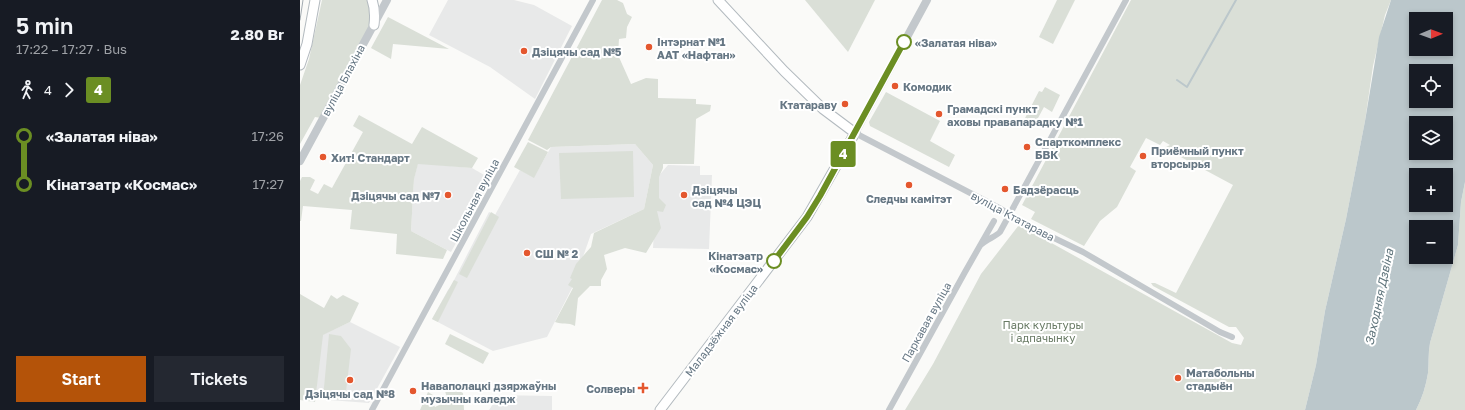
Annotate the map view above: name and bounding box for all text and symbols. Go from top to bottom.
text: 5 min [16,12,73,39]
north arrow [1409,12,1453,56]
map controls [1409,12,1453,264]
text: 2.80 Br [231,25,284,43]
marker: «Залатая ніва» [896,34,912,50]
place label: Інтэрнат №1 ААТ «Нафтан» [657,35,735,61]
place label: «Залатая ніва» [915,36,997,49]
text: 17:22 – 17:27 · Bus [16,41,127,57]
street label: вуліца Блахіна [319,42,367,118]
marker: Інтэрнат №1 ААТ «Нафтан» [644,42,654,52]
place label: Дзіцячы сад №5 [532,45,622,58]
marker: Дзіцячы сад №5 [519,46,529,56]
button: locate [1409,64,1453,108]
icon: walk [16,79,38,101]
icon: forward [58,79,80,101]
place label: Комодик [903,80,953,93]
text: 4 [94,81,103,98]
marker: Комодик [890,81,900,91]
text: 4 [44,82,52,98]
place label: Ктатараву [780,98,837,111]
marker: Ктатараву [840,99,850,109]
place label: Грамадскі пункт аховы правапарадку №1 [947,102,1083,128]
marker: Грамадскі пункт аховы правапарадку №1 [934,109,944,119]
button: layers [1409,116,1453,160]
text: «Залатая ніва» [46,127,158,145]
text: 17:26 [251,128,284,144]
place label: Спарткомплекс БВК [1035,135,1122,161]
line badge: 4 [830,141,856,167]
marker: Спарткомплекс БВК [1022,142,1032,152]
place label: Приёмный пункт вторсырья [1151,144,1244,170]
text: 4 [839,145,847,162]
place label: Хит! Стандарт [331,151,410,164]
marker: Приёмный пункт вторсырья [1138,151,1148,161]
marker: Хит! Стандарт [318,152,328,162]
street label: Школьная вуліца [447,156,501,244]
button: + [1409,168,1453,212]
text: Кінатэатр «Космас» [46,175,197,193]
text: 17:27 [252,176,284,192]
marker: Следчы камітэт [904,180,914,190]
place label: Дзіцячы сад №4 ЦЭЦ [692,183,761,209]
place label: Бадзёрасць [1013,183,1079,196]
marker: Бадзёрасць [1000,184,1010,194]
place label: Дзіцячы сад №7 [351,189,440,202]
street label: вуліца Ктатарава [969,189,1057,243]
marker: Дзіцячы сад №7 [443,190,453,200]
marker: Дзіцячы сад №4 ЦЭЦ [679,190,689,200]
place label: Следчы камітэт [866,192,952,205]
button: − [1409,220,1453,264]
water label: Заходняя Дзвіна [1361,246,1397,347]
place label: СШ № 2 [535,247,579,260]
marker: СШ № 2 [522,248,532,258]
place label: Кінатэатр «Космас» [708,249,763,275]
marker: Кінатэатр «Космас» [766,253,782,269]
street label: Паркавая вуліца [899,280,953,364]
street label: Маладзёжная вуліца [682,281,760,379]
park label: Парк культуры і адпачынку [1003,318,1083,344]
button: Start [16,356,146,402]
button: Tickets [154,356,284,402]
place label: Матабольны стадыён [1186,366,1255,392]
marker: Матабольны стадыён [1173,373,1183,383]
marker: Дзіцячы сад №8 [345,375,355,385]
place label: Наваполацкі дзяржаўны музычны каледж [421,379,556,405]
place label: Солверы [586,382,635,395]
marker: Солверы [638,383,648,393]
marker: Наваполацкі дзяржаўны музычны каледж [408,386,418,396]
place label: Дзіцячы сад №8 [305,387,395,400]

